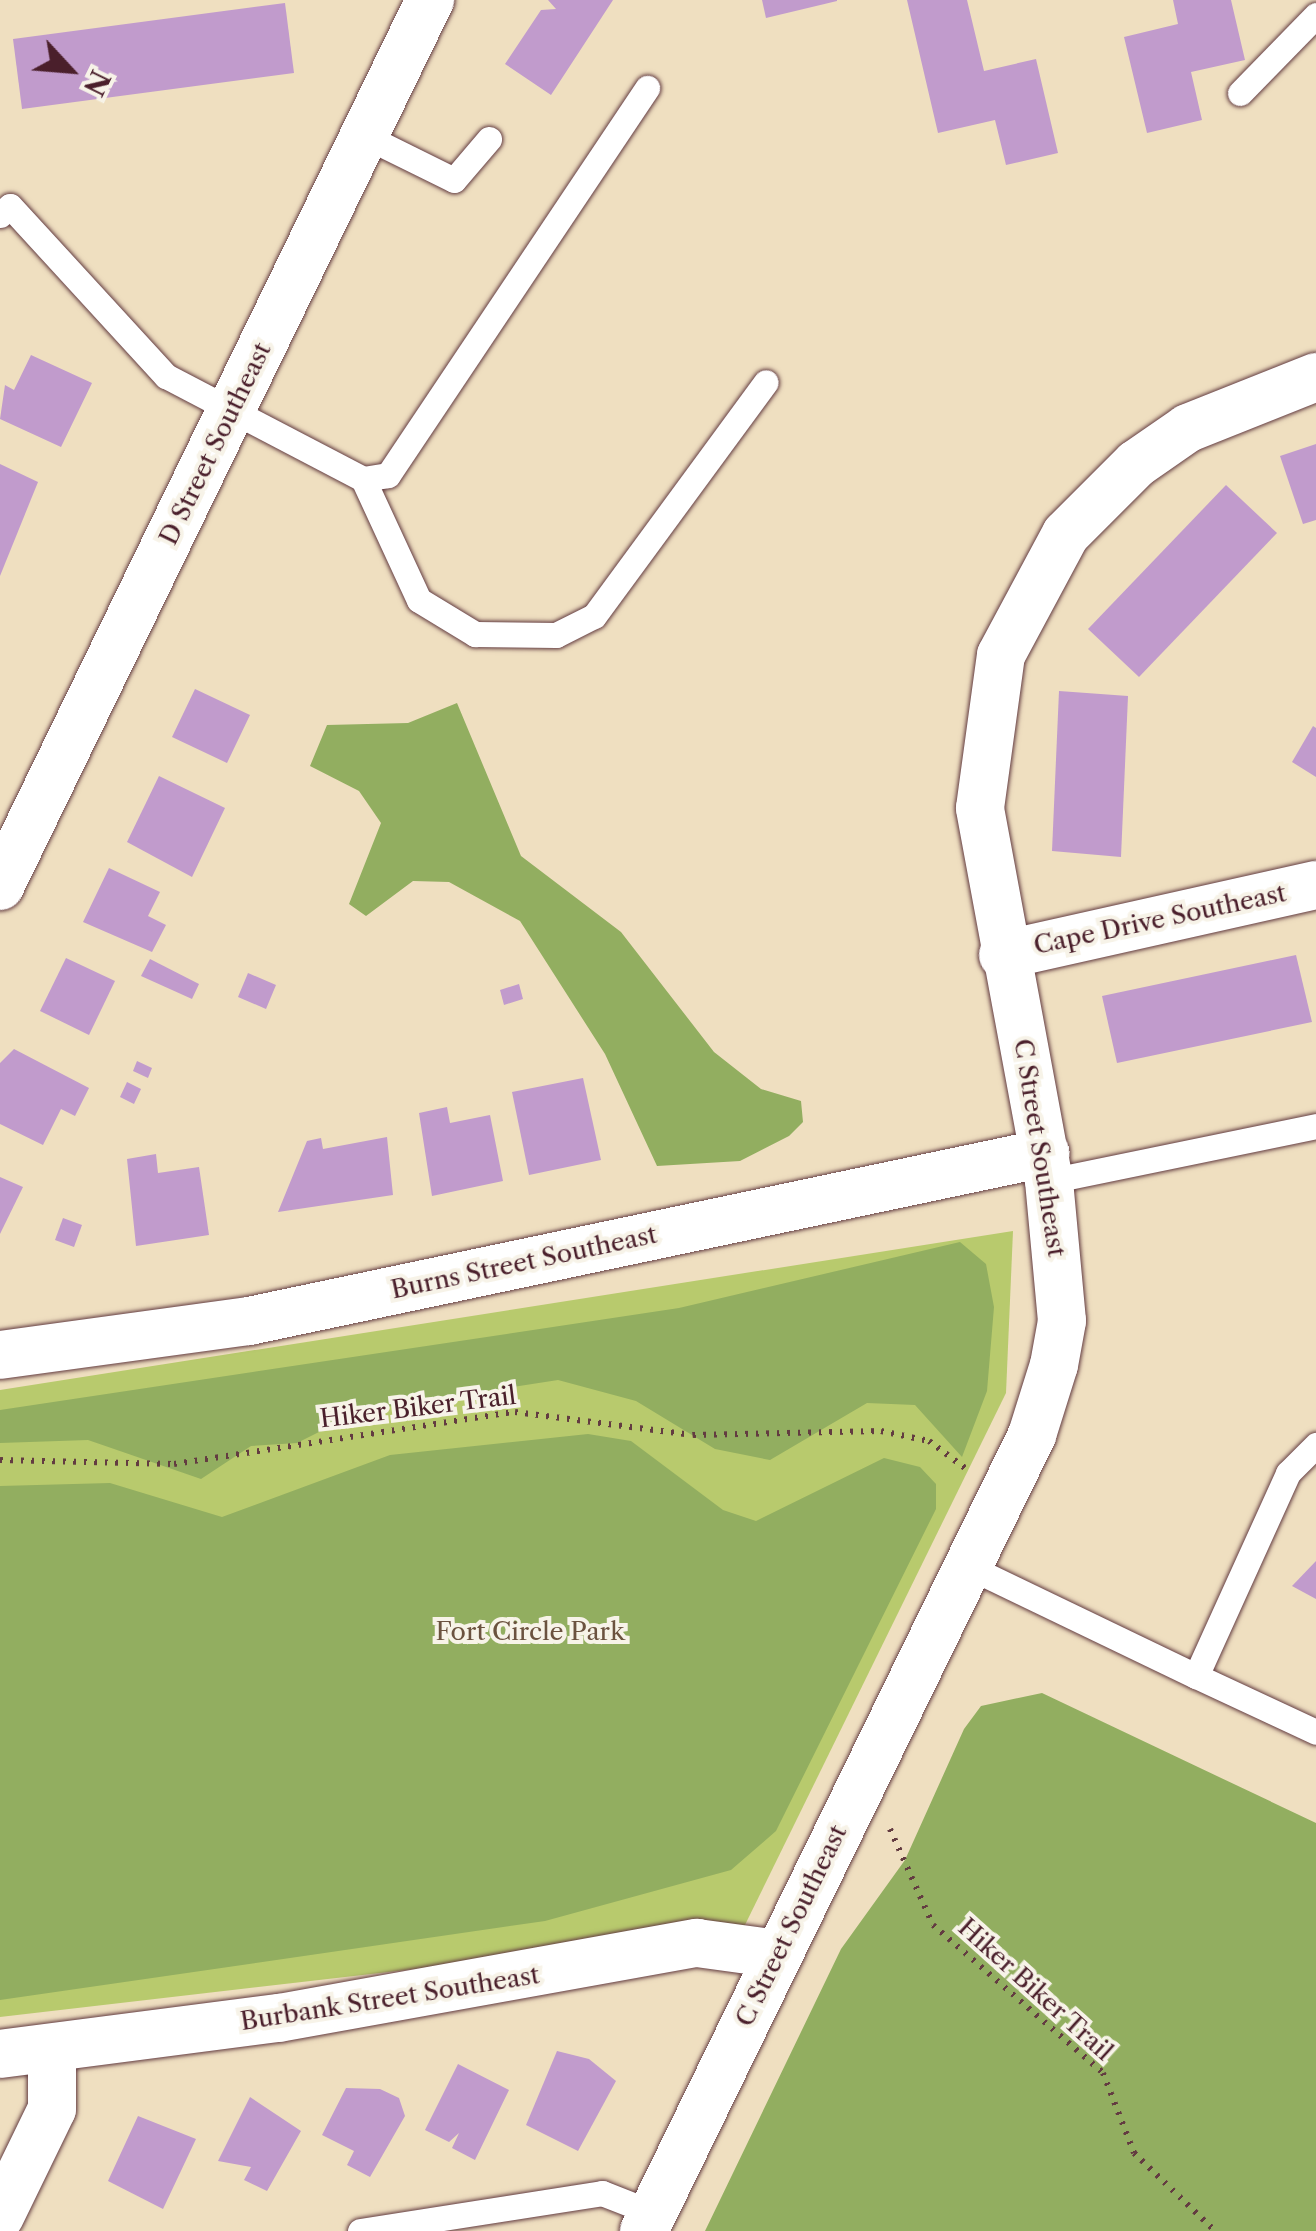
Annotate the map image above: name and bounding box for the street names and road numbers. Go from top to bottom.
street label: D Street Southeast [154,338,278,550]
street label: Cape Drive Southeast [1031,879,1289,961]
street label: C Street Southeast [1007,1037,1071,1259]
street label: Burns Street Southeast [388,1220,660,1306]
street label: Hiker Biker Trail [317,1381,519,1435]
street label: C Street Southeast [730,1820,854,2032]
street label: Hiker Biker Trail [951,1912,1119,2068]
street label: Burbank Street Southeast [238,1960,542,2038]

